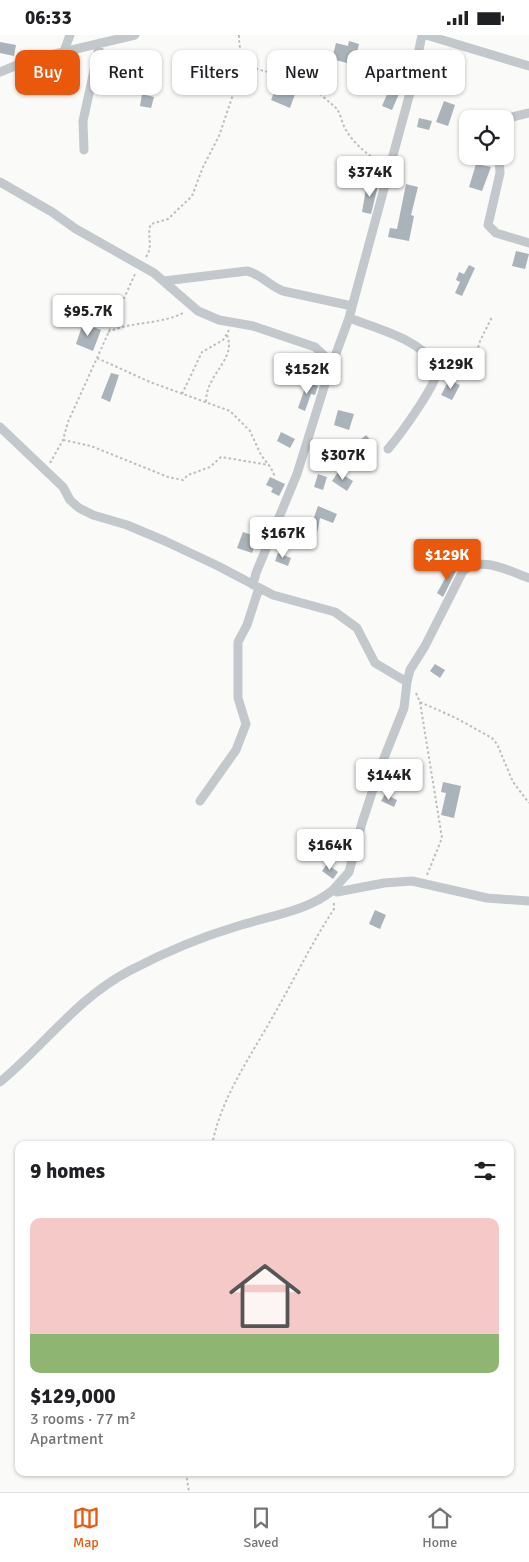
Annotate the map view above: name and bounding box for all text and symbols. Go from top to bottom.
text: 06:33 [25,6,72,30]
chip: Buy [15,50,80,95]
chip: Rent [90,50,162,95]
chip: Filters [172,50,257,95]
chip: New [267,50,337,95]
chip: Apartment [347,50,465,95]
map controls [459,110,514,165]
button: locate [459,110,514,165]
pin: $374K [335,155,405,198]
text: $374K [348,162,392,182]
pin: $95.7K [47,295,129,337]
text: $95.7K [63,301,113,321]
pin: $129K [416,347,486,390]
pin: $152K [272,353,342,395]
text: $129K [429,354,473,374]
text: $152K [285,359,329,379]
pin: $307K [308,439,378,481]
text: $307K [321,445,365,465]
pin: $167K [248,517,318,559]
text: $167K [261,523,305,543]
pin: $129K [412,539,482,581]
text: $129K [425,545,469,565]
pin: $144K [354,759,424,801]
text: $144K [367,765,411,785]
pin: $164K [295,829,365,871]
text: $164K [308,835,352,855]
icon: filters [471,1157,499,1185]
text: 9 homes [30,1158,105,1184]
icon: home [220,1251,310,1341]
text: $129,000 [30,1383,116,1409]
text: 3 rooms · 77 m² [30,1409,136,1429]
text: Apartment [30,1429,103,1449]
tab: Map [72,1504,100,1551]
tab: Saved [243,1504,279,1551]
tab: Home [422,1504,457,1551]

